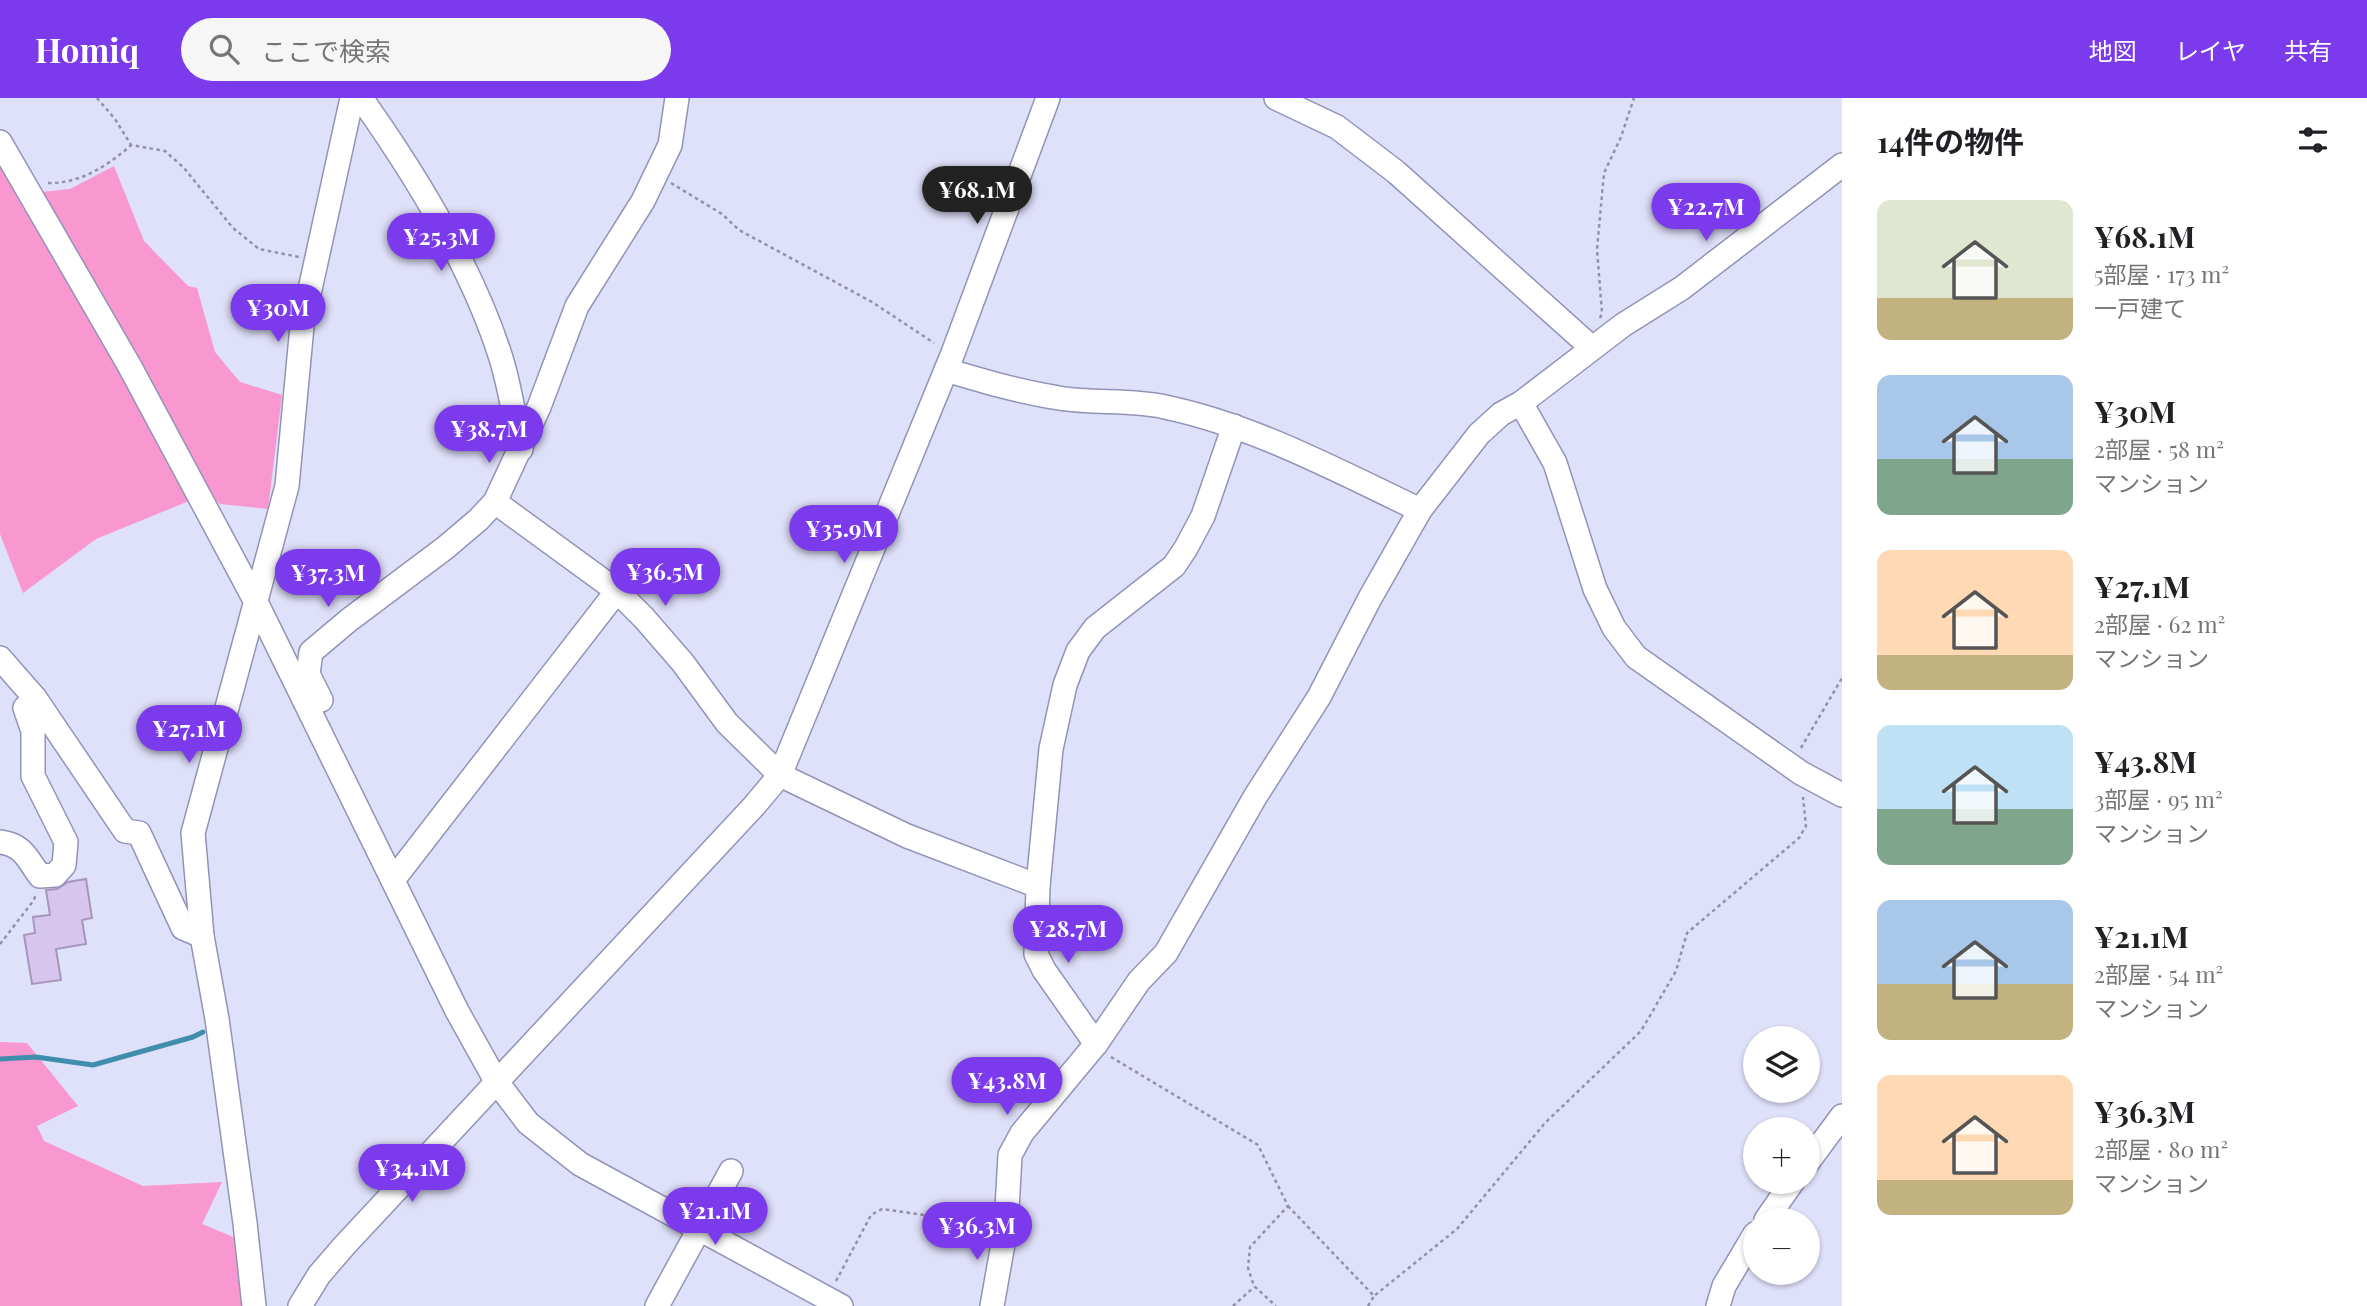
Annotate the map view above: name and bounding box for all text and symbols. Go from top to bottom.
search box [181,18,671,81]
text: Homiq [35,27,139,71]
icon: search [205,30,243,68]
text: ここで検索 [261,33,391,68]
text: 地図 [2089,34,2137,66]
text: レイヤ [2175,34,2246,66]
text: 共有 [2284,34,2332,66]
text: 14件の物件 [1877,121,2024,161]
icon: filters [2294,121,2332,159]
pin: ¥68.1M [920,166,1034,226]
text: ¥68.1M [938,173,1016,204]
pin: ¥22.7M [1649,184,1763,243]
text: ¥22.7M [1667,190,1745,221]
pin: ¥25.3M [384,214,498,273]
text: ¥68.1M [2094,216,2195,256]
text: ¥25.3M [403,220,479,251]
icon: home [1933,228,2017,312]
text: 5部屋 · 173 m² [2094,258,2229,289]
pin: ¥30M [237,285,319,344]
text: ¥30M [247,291,309,322]
text: 一戸建て [2094,292,2186,323]
text: ¥30M [2094,391,2176,431]
icon: home [1933,403,2017,487]
pin: ¥38.7M [432,406,546,465]
text: ¥38.7M [450,412,528,443]
text: 2部屋 · 58 m² [2094,433,2224,464]
text: マンション [2094,467,2209,498]
pin: ¥35.9M [787,505,901,565]
text: ¥35.9M [805,512,883,543]
pin: ¥36.5M [608,548,722,608]
pin: ¥37.3M [271,550,385,609]
text: ¥36.5M [626,555,704,586]
text: ¥37.3M [291,556,365,587]
text: ¥27.1M [2094,566,2190,606]
icon: home [1933,578,2017,662]
text: 2部屋 · 62 m² [2094,608,2225,639]
text: マンション [2094,642,2209,673]
pin: ¥27.1M [132,706,246,765]
text: ¥27.1M [152,712,226,743]
text: ¥43.8M [2094,741,2197,781]
icon: home [1933,753,2017,837]
text: 3部屋 · 95 m² [2094,783,2223,814]
text: マンション [2094,817,2209,848]
pin: ¥28.7M [1011,906,1125,965]
text: ¥28.7M [1029,912,1107,943]
text: ¥21.1M [2094,916,2189,956]
icon: home [1933,928,2017,1012]
text: 2部屋 · 54 m² [2094,958,2223,989]
text: マンション [2094,992,2209,1023]
map controls [1743,1026,1820,1285]
button: layers [1743,1026,1820,1103]
pin: ¥43.8M [950,1058,1064,1117]
text: ¥43.8M [968,1064,1047,1095]
text: ¥36.3M [2094,1091,2195,1131]
icon: home [1933,1103,2017,1187]
button: + [1743,1117,1820,1194]
text: 2部屋 · 80 m² [2094,1133,2228,1164]
pin: ¥34.1M [355,1144,469,1204]
text: ¥34.1M [374,1151,450,1182]
text: マンション [2094,1167,2209,1198]
pin: ¥21.1M [658,1188,772,1247]
text: ¥21.1M [679,1194,751,1225]
pin: ¥36.3M [920,1202,1034,1262]
button: − [1743,1208,1820,1285]
text: ¥36.3M [938,1209,1016,1240]

